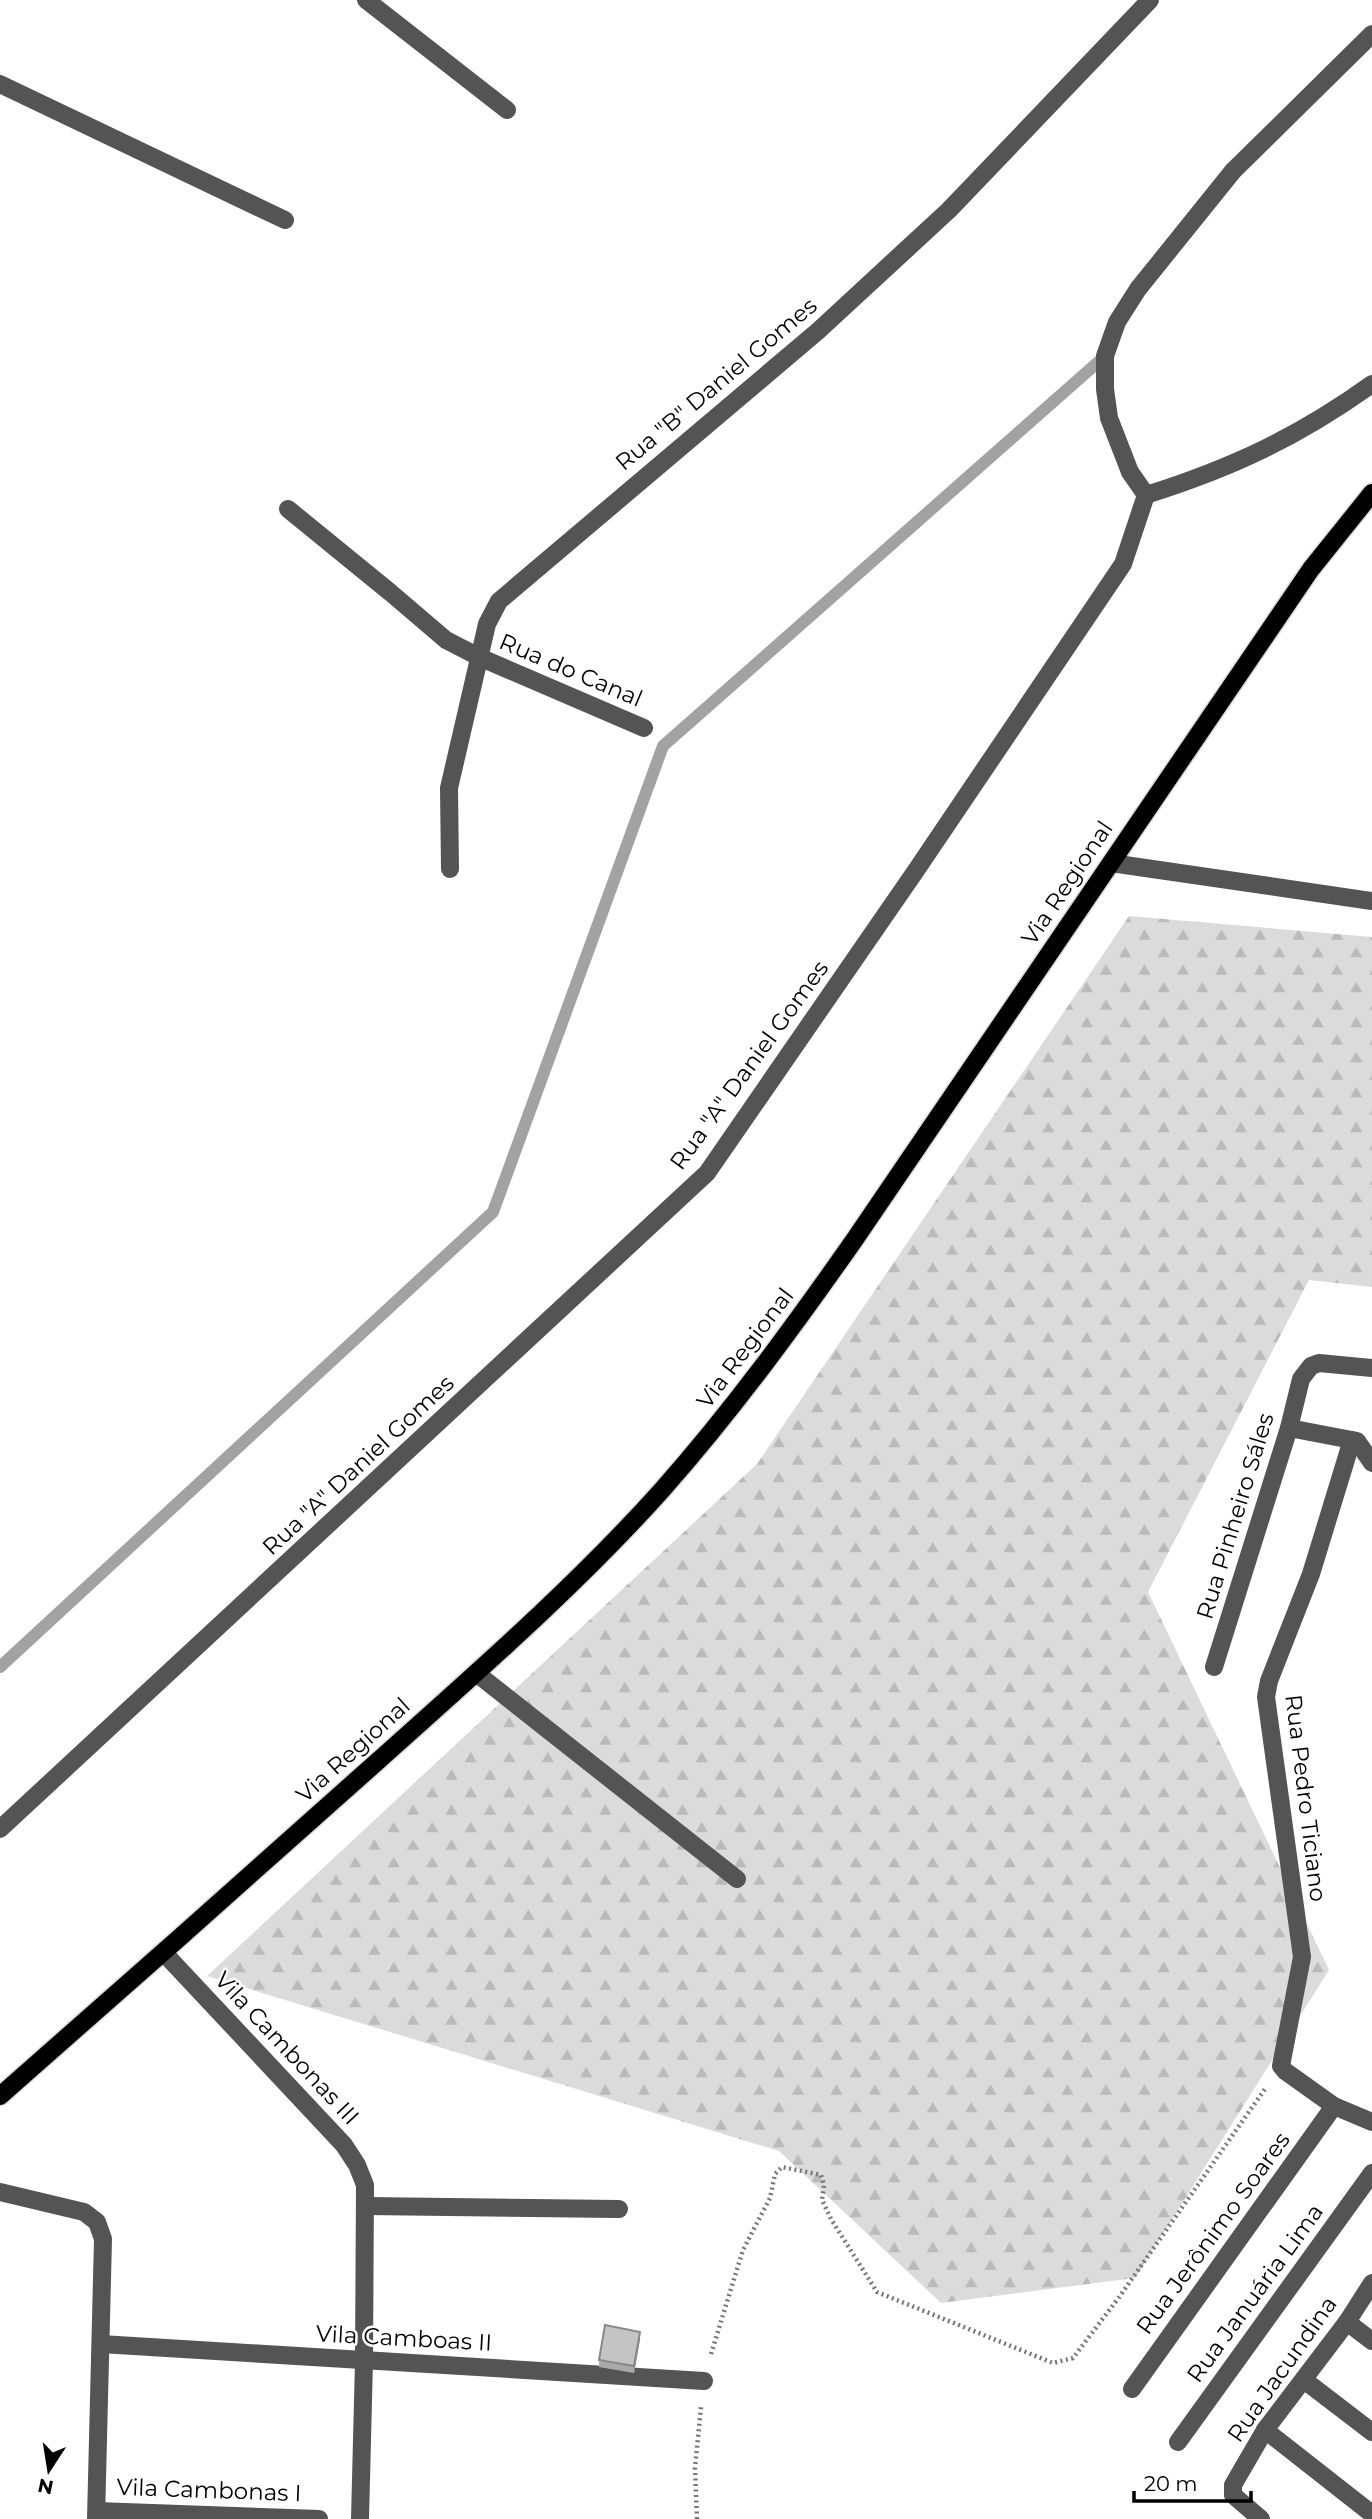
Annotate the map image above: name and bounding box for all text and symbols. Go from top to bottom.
street label: Rua "B" Daniel Gomes [610,292,822,476]
street label: Rua do Canal [495,627,647,713]
street label: Via Regional [1015,816,1119,950]
street label: Rua "A" Daniel Gomes [664,955,834,1175]
street label: Via Regional [691,1282,799,1414]
street label: Rua "A" Daniel Gomes [256,1369,460,1561]
street label: Rua Pinheiro Sáles [1190,1410,1280,1622]
street label: Via Regional [290,1692,416,1808]
street label: Rua Pedro Ticiano [1279,1693,1333,1903]
street label: Vila Cambonas III [209,1966,365,2130]
street label: Rua Jerônimo Soares [1130,2126,1296,2340]
street label: Rua Januária Lima [1181,2198,1329,2388]
street label: Rua Jacundina [1221,2291,1343,2447]
street label: Vila Camboas II [315,2319,493,2357]
north arrow [14,2435,84,2505]
scale bar [1134,2460,1251,2504]
text: 20 m [1144,2471,1198,2496]
text: N [36,2473,55,2499]
street label: Vila Cambonas I [116,2473,302,2507]

